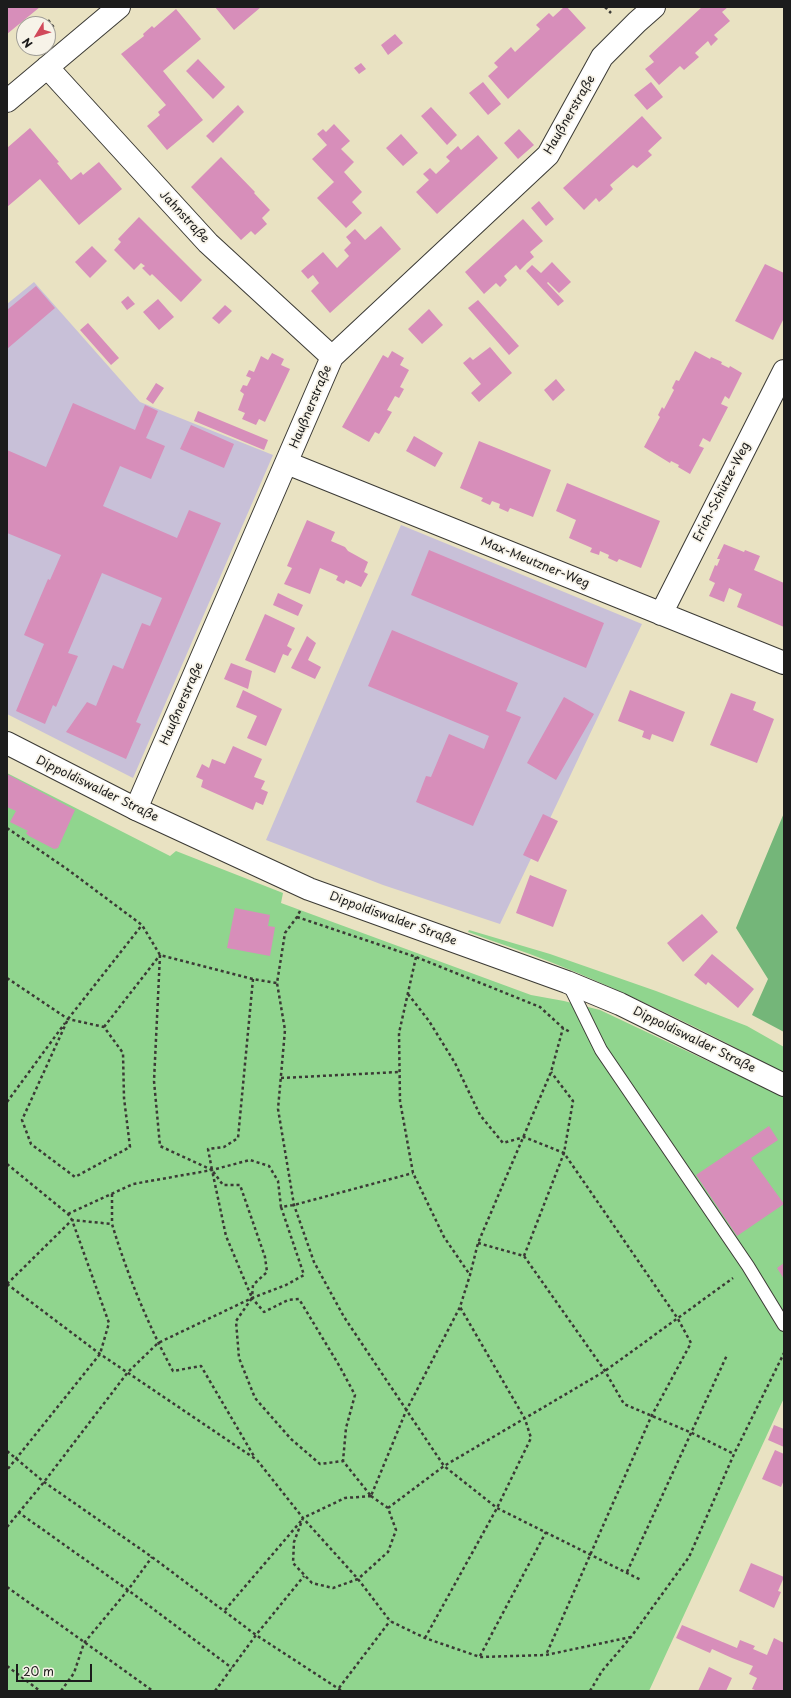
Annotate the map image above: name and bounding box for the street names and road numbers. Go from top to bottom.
street label: Haußnerstraße [542,73,598,157]
street label: Jahnstraße [156,188,212,246]
street label: Haußnerstraße [287,363,335,451]
street label: Erich-Schütze-Weg [691,440,753,544]
street label: Max-Meutzner-Weg [479,535,591,591]
street label: Haußnerstraße [157,660,207,748]
street label: Dippoldiswalder Straße [33,753,161,825]
street label: Dippoldiswalder Straße [327,889,459,949]
street label: Dippoldiswalder Straße [630,1004,758,1076]

